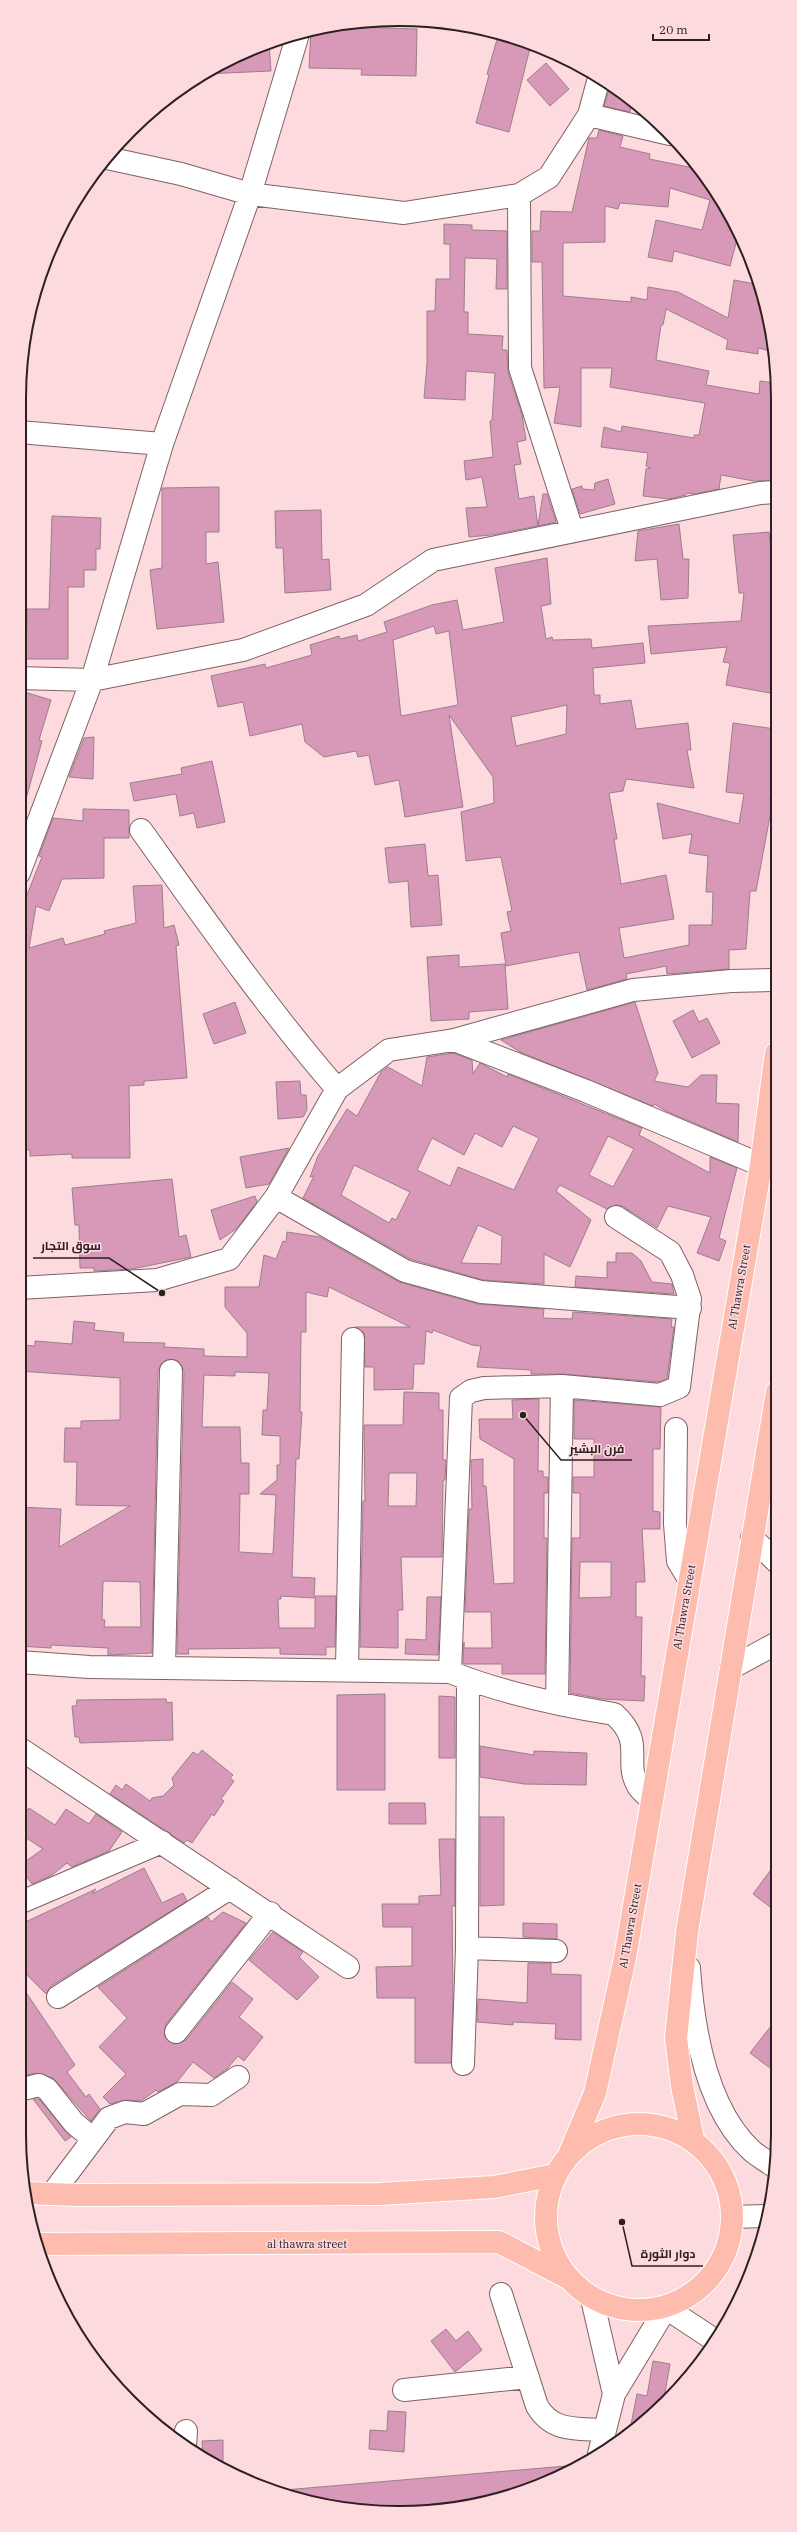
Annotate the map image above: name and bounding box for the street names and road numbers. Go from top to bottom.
street label: Al Thawra Street [725,1243,753,1331]
street label: Al Thawra Street [670,1563,698,1651]
street label: Al Thawra Street [616,1882,644,1970]
street label: al thawra street [267,2237,347,2251]

